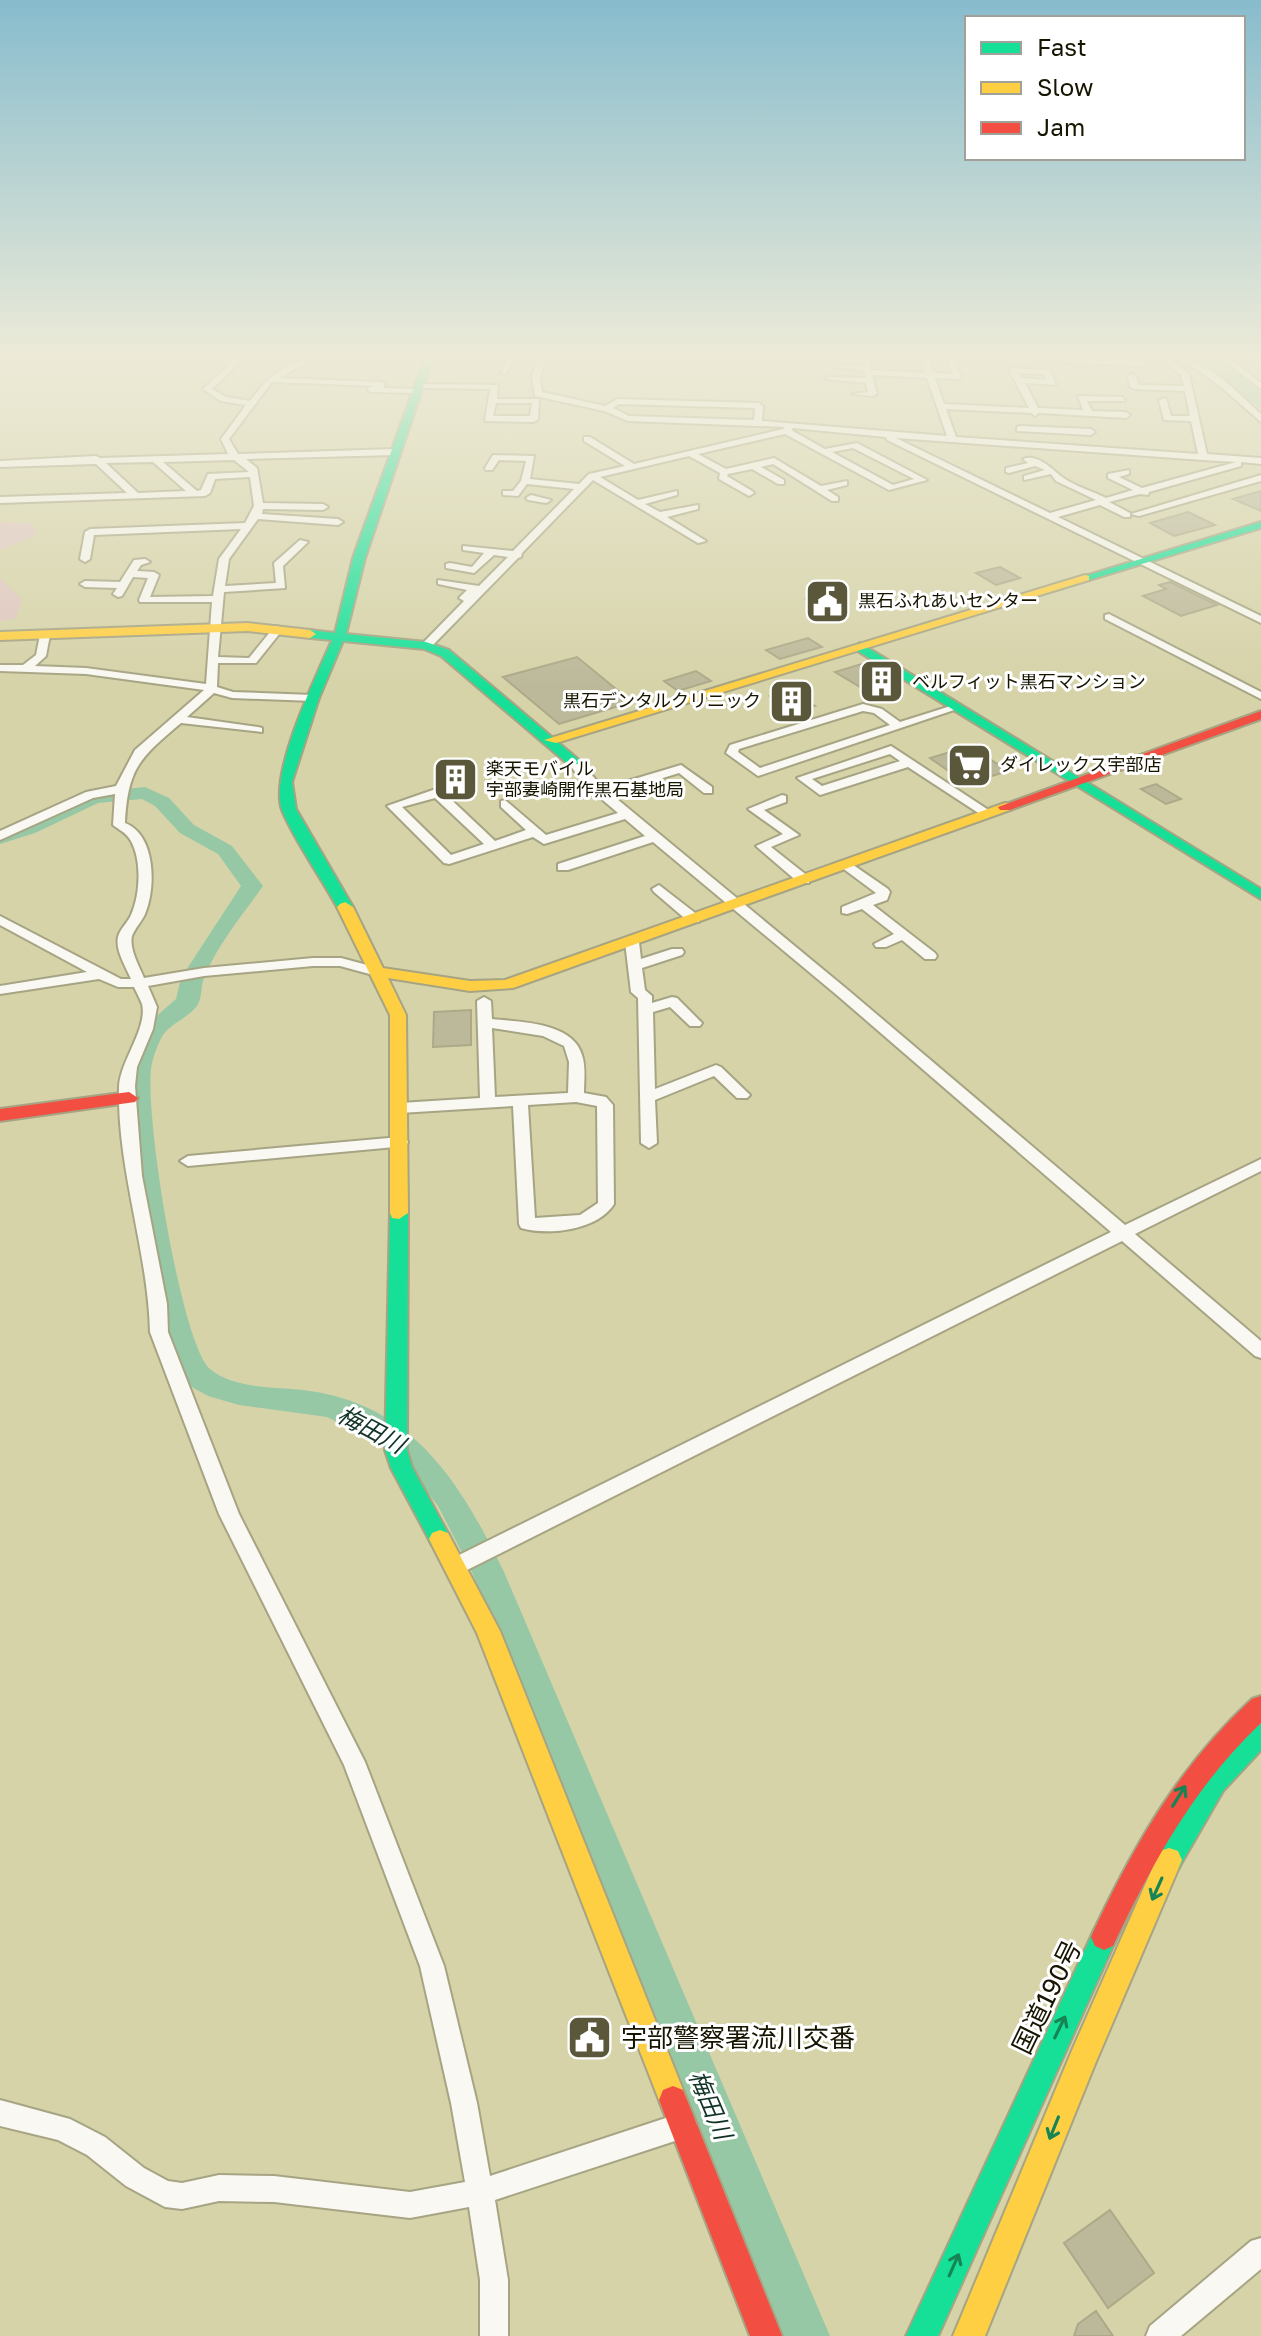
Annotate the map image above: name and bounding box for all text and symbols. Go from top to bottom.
legend [965,16,1245,160]
text: Fast [1037,32,1087,61]
text: Slow [1037,72,1093,101]
text: Jam [1037,112,1085,141]
public building icon: 黒石ふれあいセンター [803,577,851,625]
place label: 黒石ふれあいセンター [858,589,1038,611]
building icon: ベルフィット黒石マンション [857,658,905,706]
place label: ベルフィット黒石マンション [912,670,1146,692]
building icon: 黒石デンタルクリニック [768,677,816,725]
place label: 黒石デンタルクリニック [563,689,761,711]
supermarket icon: ダイレックス宇部店 [945,741,993,789]
place label: ダイレックス宇部店 [1000,753,1161,775]
building icon: 楽天モバイル 宇部妻崎開作黒石基地局 [431,755,479,803]
place label: 楽天モバイル 宇部妻崎開作黒石基地局 [486,757,684,800]
water label: 梅田川 [333,1399,413,1460]
one-way arrow [1171,1785,1187,1808]
one-way arrow [1149,1877,1164,1901]
street label: 国道190号 [1006,1935,1087,2059]
public building icon: 宇部警察署流川交番 [566,2014,614,2062]
one-way arrow [1053,2016,1068,2040]
place label: 宇部警察署流川交番 [621,2022,855,2053]
water label: 梅田川 [684,2066,740,2146]
one-way arrow [1046,2115,1060,2140]
one-way arrow [947,2253,962,2277]

